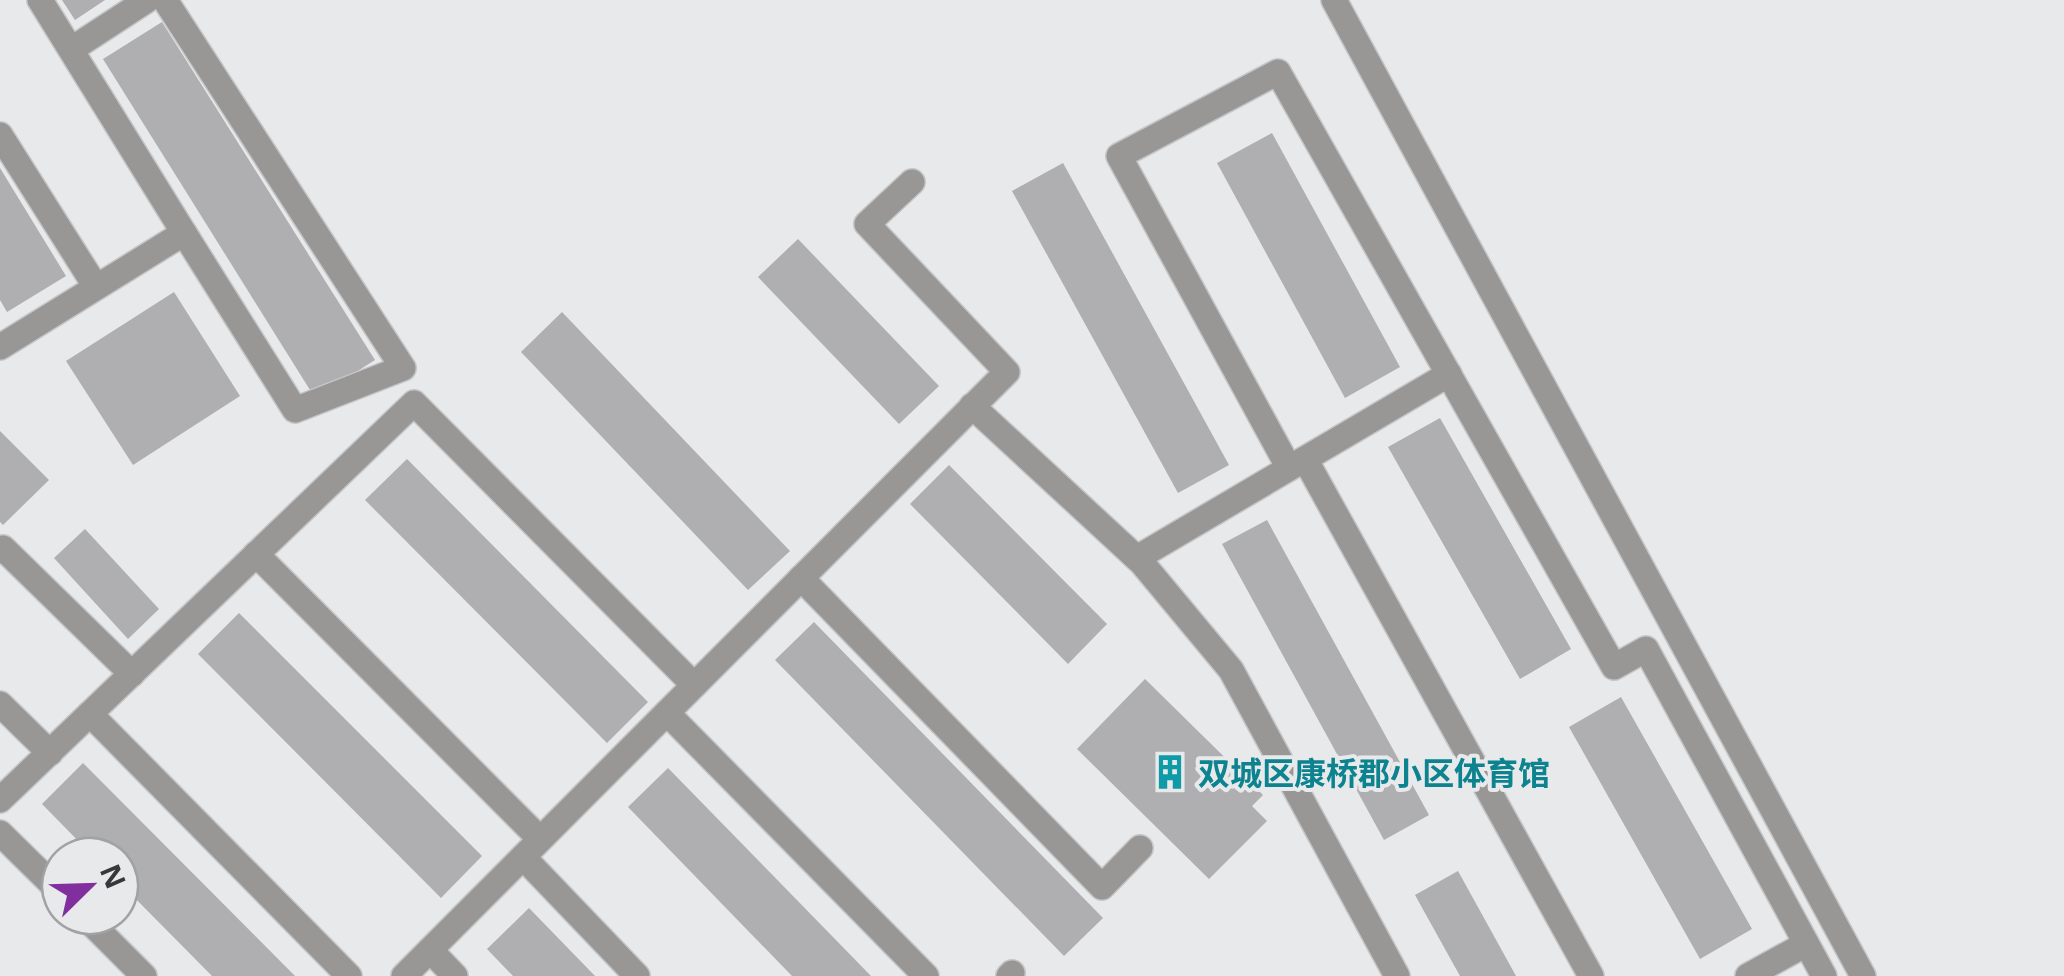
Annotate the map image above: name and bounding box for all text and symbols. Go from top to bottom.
place label: 双城区康桥郡小区体育馆 [1198,751,1550,794]
building icon: 双城区康桥郡小区体育馆 [1151,753,1189,791]
north arrow [40,836,140,936]
text: N [92,858,136,894]

